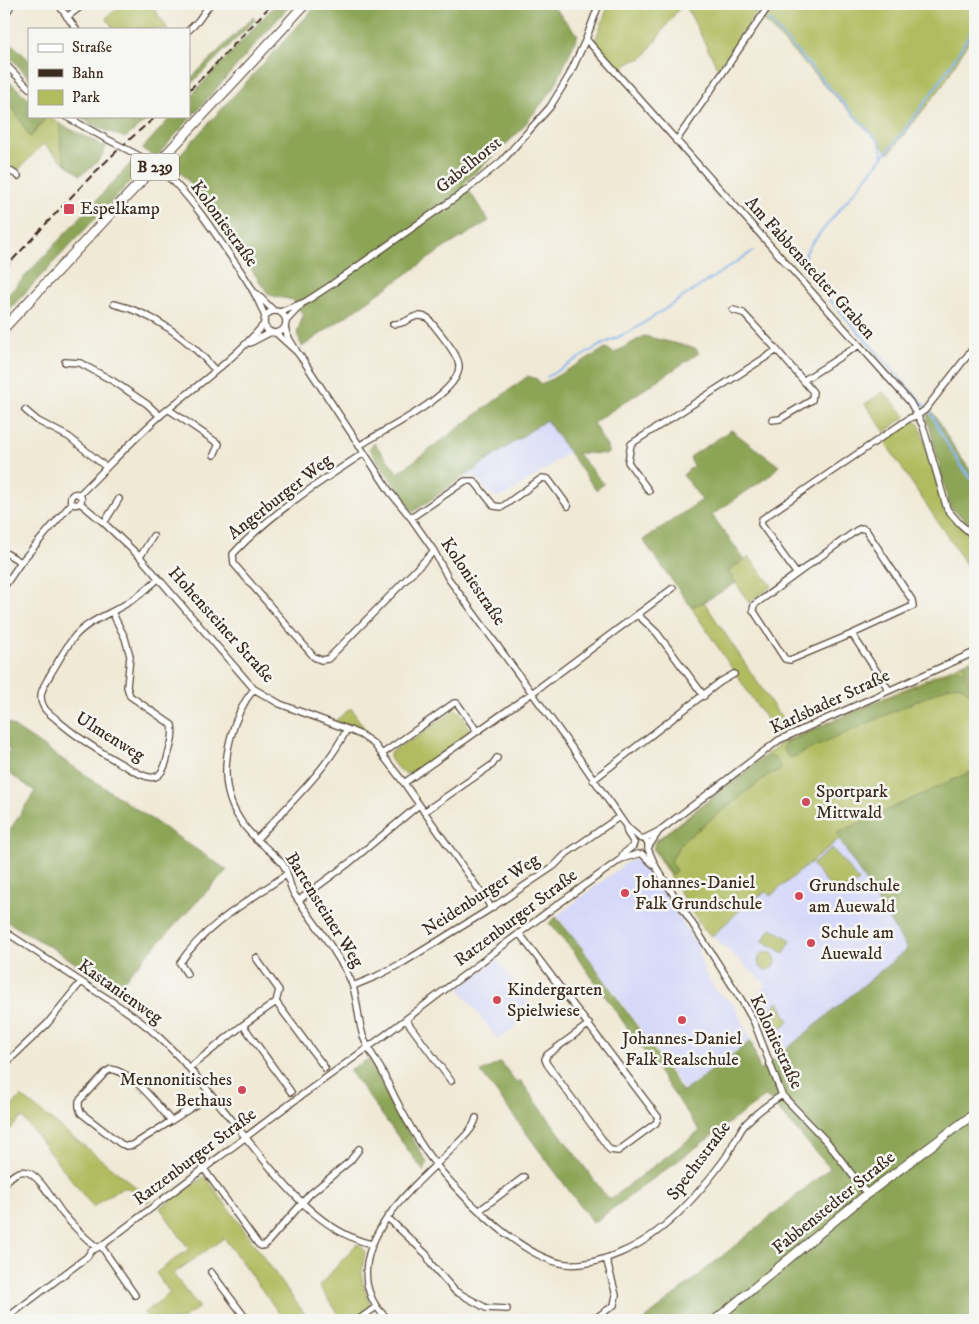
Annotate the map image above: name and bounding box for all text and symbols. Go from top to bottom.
legend [28,28,190,118]
text: Straße [72,38,112,57]
text: Bahn [72,64,104,83]
text: Park [72,88,101,107]
street label: Gabelhorst [432,132,506,198]
road number: B 239 [131,154,179,180]
street label: Koloniestraße [185,177,263,271]
street label: Am Fabbenstedter Graben [740,192,880,345]
place label: Espelkamp [80,198,160,220]
marker: Espelkamp [62,202,76,216]
street label: Angerburger Weg [223,449,337,545]
street label: Koloniestraße [436,534,510,630]
street label: Hohensteiner Straße [163,562,279,688]
street label: Karlsbader Straße [767,665,893,739]
street label: Ulmenweg [71,707,149,767]
place label: Sportpark Mittwald [816,781,888,824]
marker: Sportpark Mittwald [800,796,812,808]
street label: Bartensteiner Weg [280,848,368,972]
street label: Neidenburger Weg [418,849,544,941]
street label: Ratzenburger Straße [450,865,582,971]
place label: Johannes-Daniel Falk Grundschule [633,872,762,915]
place label: Grundschule am Auewald [809,875,900,918]
marker: Johannes-Daniel Falk Grundschule [619,887,631,899]
marker: Grundschule am Auewald [793,890,805,902]
place label: Schule am Auewald [821,922,894,965]
marker: Schule am Auewald [805,937,817,949]
street label: Kastanienweg [73,955,167,1029]
place label: Kindergarten Spielwiese [507,979,603,1022]
street label: Koloniestraße [745,991,807,1093]
marker: Kindergarten Spielwiese [491,994,503,1006]
marker: Johannes-Daniel Falk Realschule [676,1014,688,1026]
place label: Johannes-Daniel Falk Realschule [620,1028,743,1071]
place label: Mennonitisches Bethaus [120,1069,232,1112]
marker: Mennonitisches Bethaus [236,1084,248,1096]
street label: Ratzenburger Straße [129,1104,261,1210]
street label: Spechtstraße [662,1117,736,1205]
street label: Fabbenstedter Straße [768,1147,900,1259]

